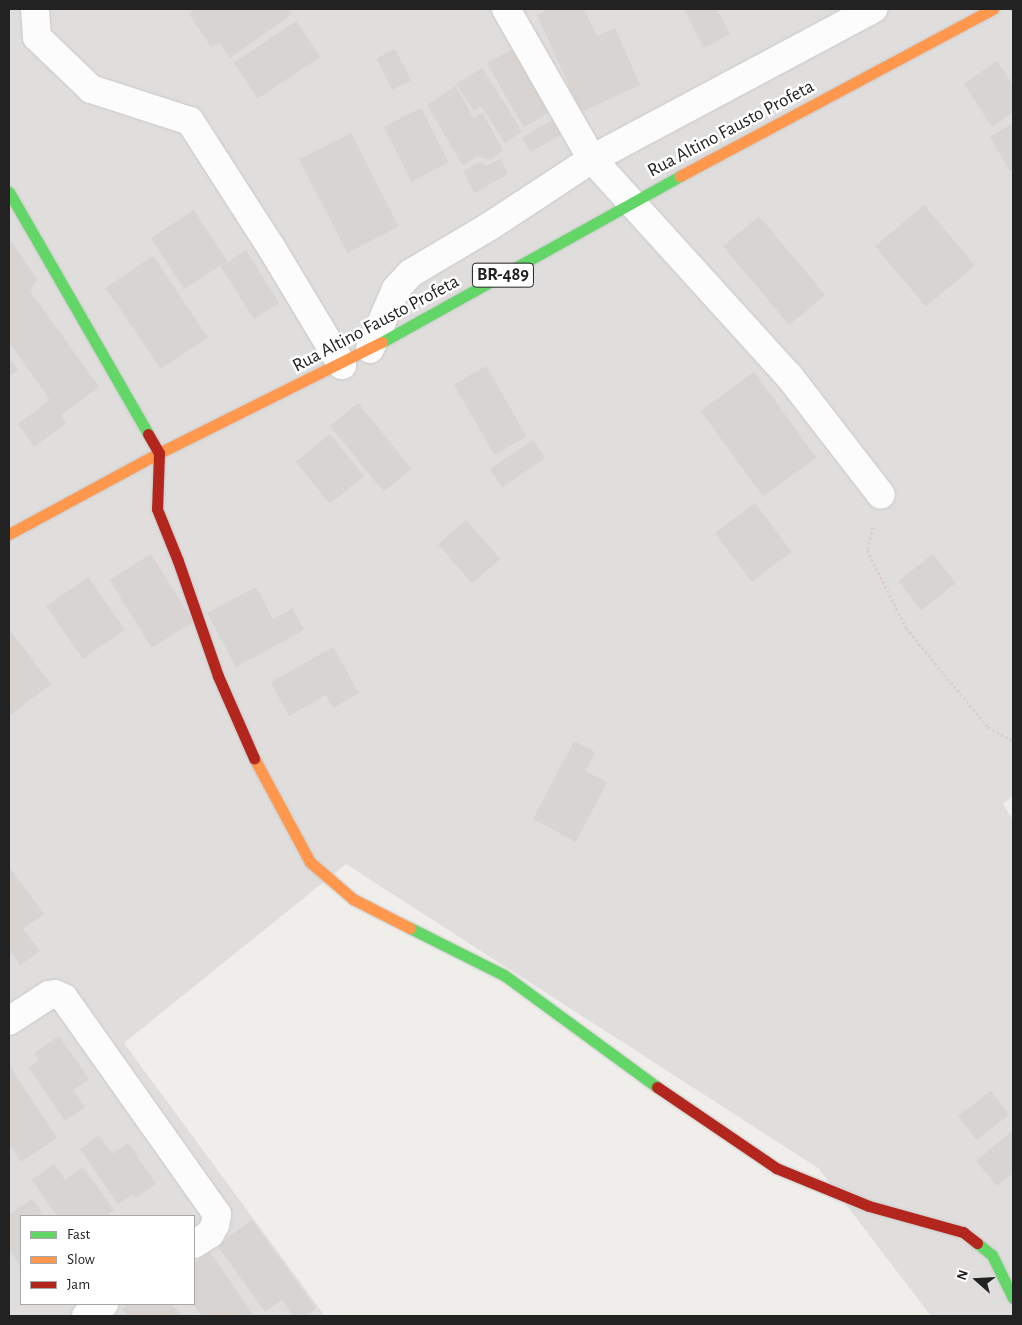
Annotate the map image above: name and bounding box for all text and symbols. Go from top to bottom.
street label: Rua Altino Fausto Profeta [644,75,818,183]
road number: BR-489 [472,260,534,290]
street label: Rua Altino Fausto Profeta [289,270,463,378]
legend [20,1215,195,1305]
text: Fast [67,1227,90,1242]
text: Slow [67,1252,95,1267]
north arrow [952,1255,1002,1305]
text: N [955,1268,971,1282]
text: Jam [67,1277,90,1292]

